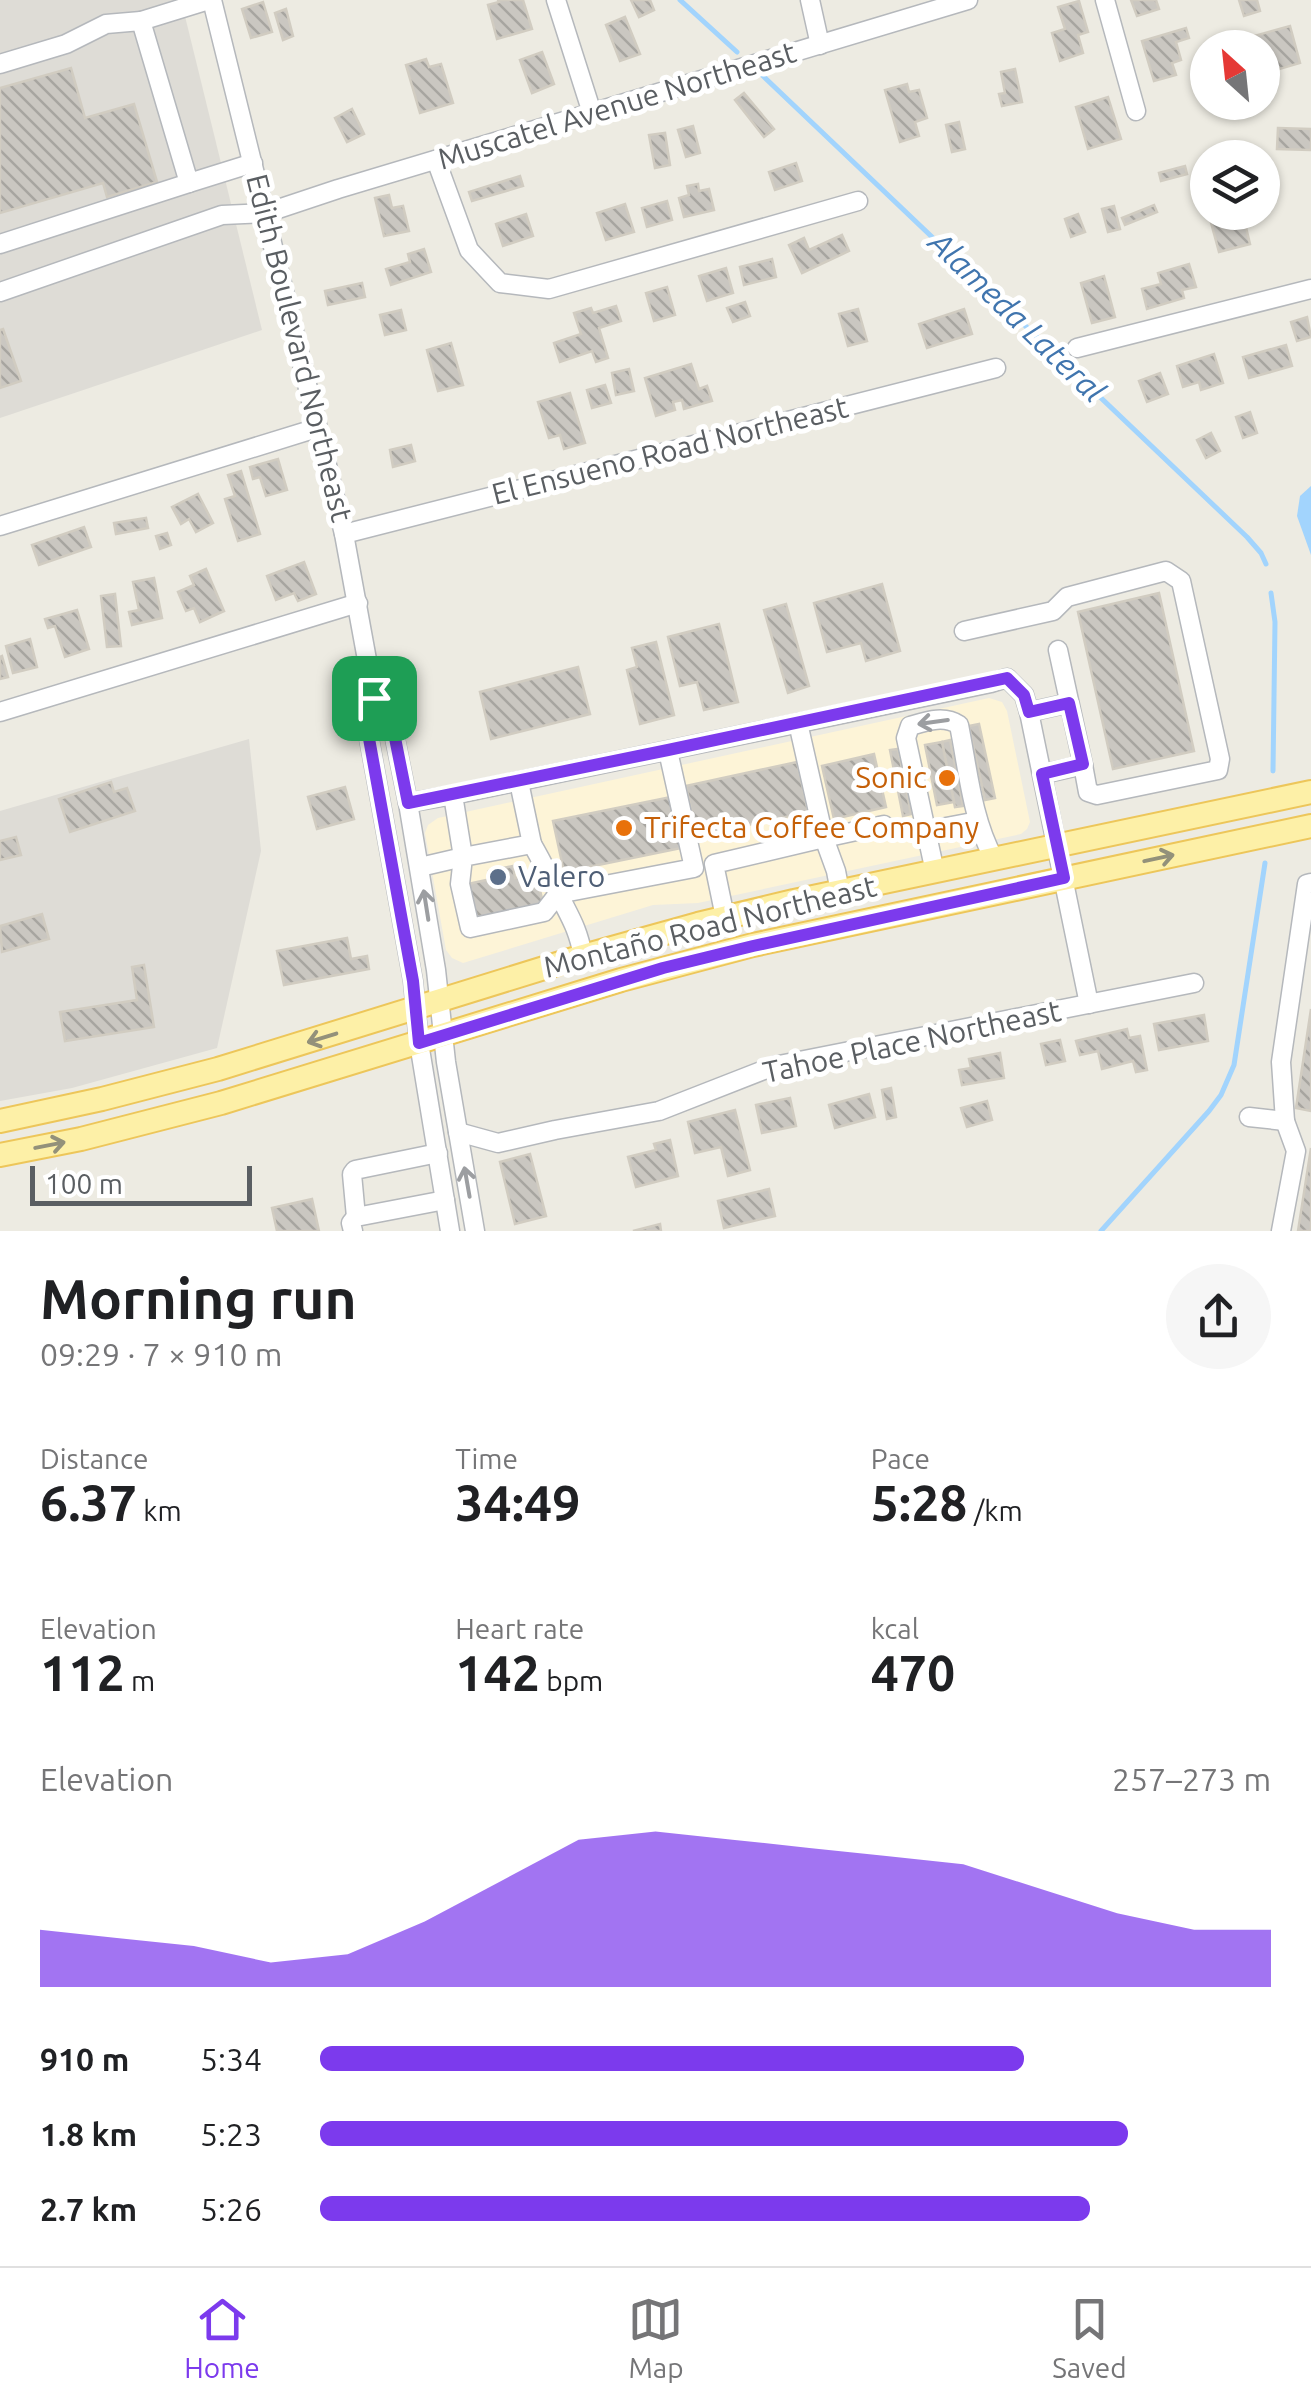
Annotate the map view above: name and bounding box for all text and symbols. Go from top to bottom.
north arrow [1190,30,1280,120]
map controls [1190,30,1280,230]
street label: Muscatel Avenue Northeast [434,34,800,176]
button: layers [1190,140,1280,230]
street label: Edith Boulevard Northeast [240,170,360,525]
water label: Alameda Lateral [921,222,1113,409]
street label: El Ensueno Road Northeast [488,389,852,511]
pin [332,656,417,741]
icon: arrive [347,671,402,726]
one-way arrow [918,713,950,731]
place label: Sonic [855,760,927,794]
marker: Sonic [936,767,958,789]
place label: Trifecta Coffee Company [644,810,979,844]
marker: Trifecta Coffee Company [613,817,635,839]
one-way arrow [1143,848,1175,867]
place label: Valero [518,859,605,893]
marker: Valero [487,866,509,888]
street label: Montaño Road Northeast [540,868,880,984]
one-way arrow [416,889,434,922]
street label: Tahoe Place Northeast [760,993,1064,1089]
one-way arrow [307,1030,339,1048]
one-way arrow [34,1135,66,1154]
scale bar [30,1161,252,1206]
one-way arrow [457,1166,476,1198]
text: 100 m [45,1168,123,1199]
button: share [1166,1264,1271,1369]
text: Morning run [40,1268,357,1329]
text: 09:29 · 7 × 910 m [40,1336,282,1372]
text: Distance [40,1443,148,1474]
text: Time [455,1443,518,1474]
text: Pace [871,1443,930,1474]
text: 6.37 [40,1474,137,1530]
text: 34:49 [455,1474,580,1530]
text: 5:28 [871,1474,968,1530]
text: km [137,1495,182,1526]
text: /km [968,1495,1023,1526]
text: Elevation [40,1613,157,1644]
text: Heart rate [455,1613,584,1644]
text: kcal [871,1613,919,1644]
text: 112 [40,1644,125,1700]
text: 142 [455,1644,540,1700]
text: 470 [871,1644,955,1700]
text: m [125,1665,155,1696]
text: bpm [540,1665,603,1696]
text: Elevation [40,1761,173,1797]
text: 257–273 m [1112,1761,1271,1797]
text: 910 m [40,2041,129,2077]
text: 5:34 [200,2041,262,2077]
text: 1.8 km [40,2116,137,2152]
text: 5:23 [200,2116,262,2152]
text: 2.7 km [40,2191,137,2227]
text: 5:26 [200,2191,262,2227]
tab: Home [184,2292,260,2383]
tab: Map [628,2292,684,2383]
tab: Saved [1052,2292,1127,2383]

